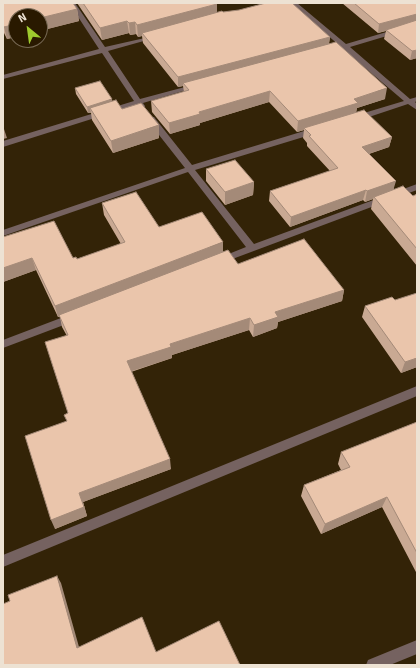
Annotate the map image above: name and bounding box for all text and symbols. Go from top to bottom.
north arrow [8,8,48,48]
text: N [16,10,29,25]

